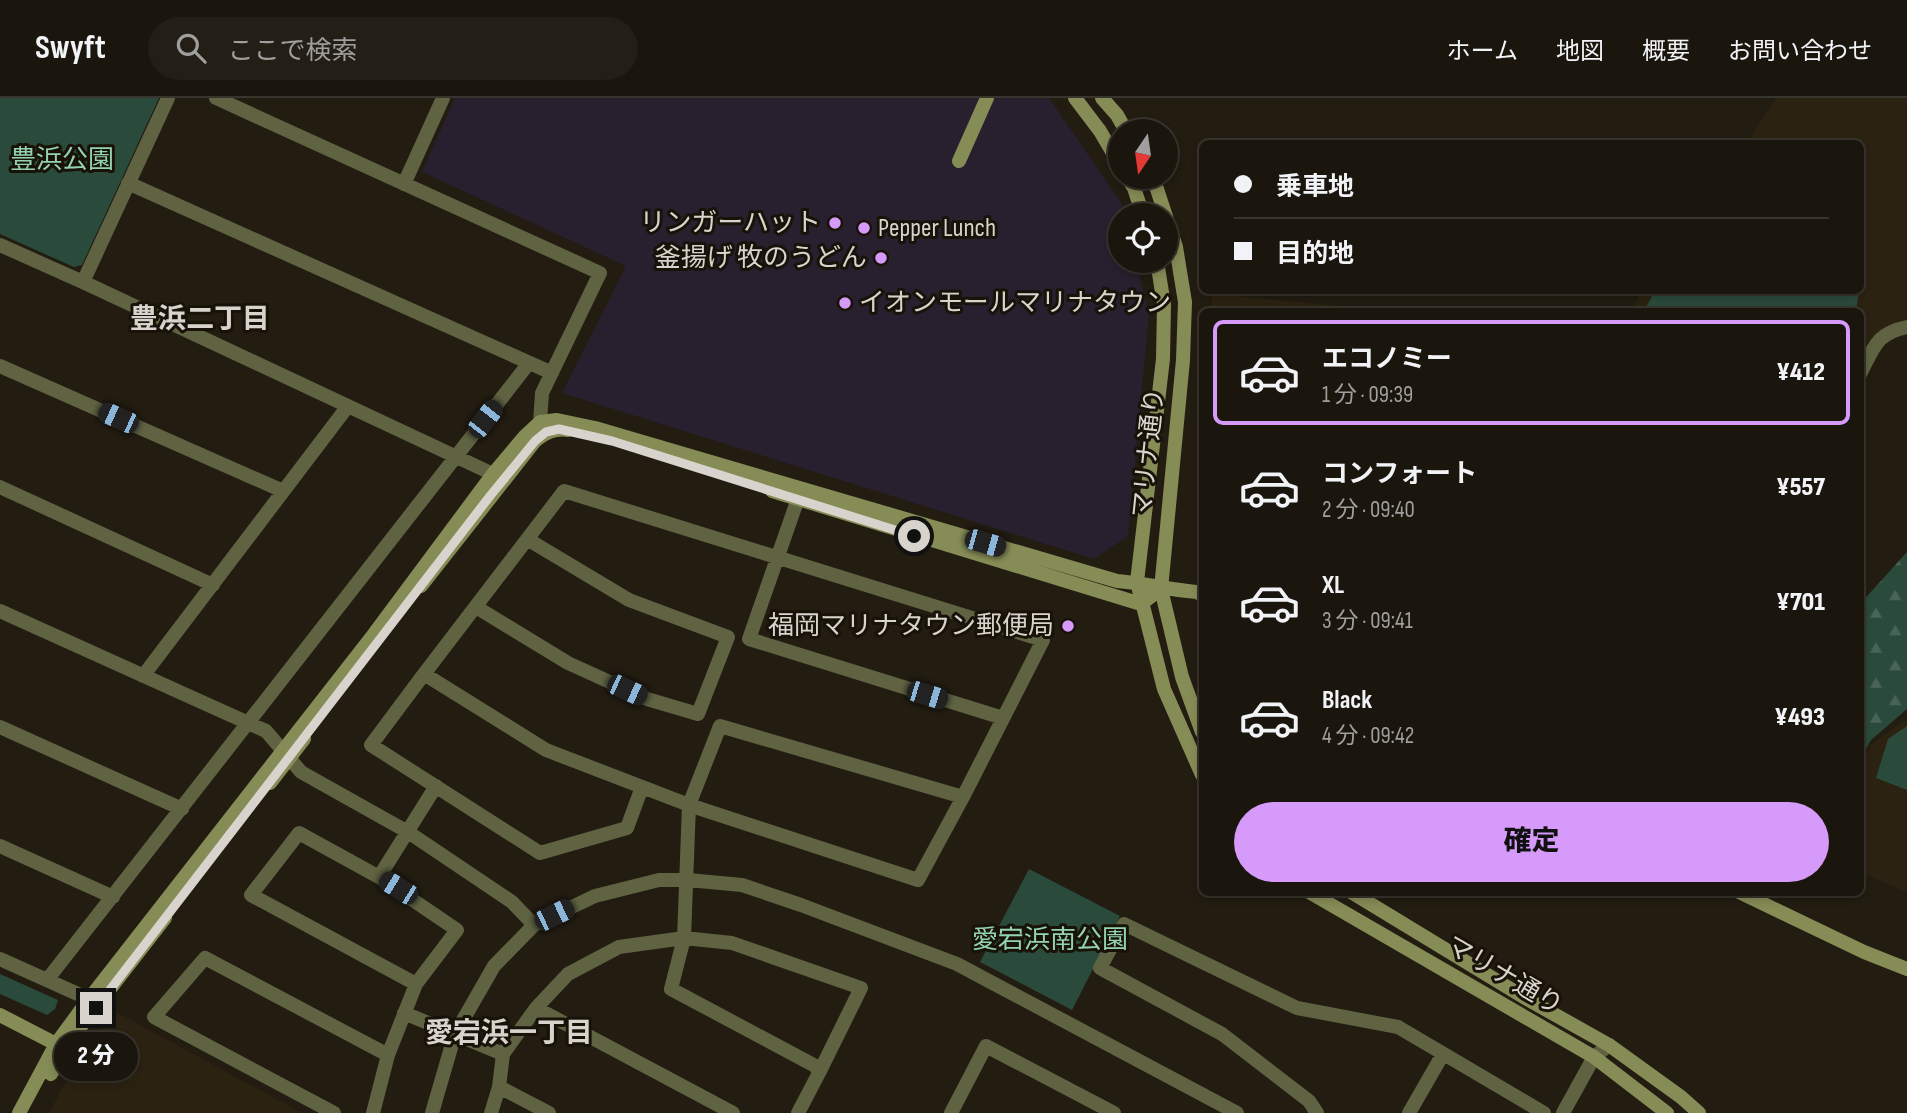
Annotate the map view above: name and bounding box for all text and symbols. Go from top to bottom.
search box [148,17,638,80]
text: Swyft [35,28,106,68]
icon: search [172,29,210,67]
text: ここで検索 [228,36,358,67]
text: ホーム [1447,37,1518,66]
text: 地図 [1556,37,1604,66]
text: 概要 [1642,37,1690,66]
text: お問い合わせ [1728,37,1872,66]
north arrow [1108,119,1178,189]
map controls [1108,119,1178,273]
park label: 豊浜公園 [10,145,114,176]
text: 乗車地 [1276,172,1354,203]
button: locate [1108,203,1178,273]
place label: リンガーハット [640,208,821,239]
place label: Pepper Lunch [878,213,996,244]
marker: リンガーハット [827,215,843,231]
marker: Pepper Lunch [856,220,872,236]
text: 目的地 [1276,239,1354,270]
place label: 釜揚げ 牧のうどん [655,243,867,274]
marker: 釜揚げ 牧のうどん [873,250,889,266]
place label: イオンモールマリナタウン [859,288,1171,319]
marker: イオンモールマリナタウン [837,295,853,311]
district label: 豊浜二丁目 [130,303,270,336]
icon: car [1238,341,1301,404]
text: エコノミー [1322,344,1452,375]
text: ¥412 [1776,357,1825,388]
text: 1 分 · 09:39 [1322,381,1413,409]
street label: マリナ通り [1127,387,1171,519]
car [464,396,507,442]
car [95,400,142,436]
icon: car [1238,456,1301,519]
text: コンフォート [1322,459,1477,490]
text: ¥557 [1776,472,1825,503]
text: 2 分 · 09:40 [1322,496,1415,524]
route start [898,520,930,552]
car [962,527,1009,559]
text: XL [1322,570,1344,601]
icon: car [1238,571,1301,634]
text: ¥701 [1776,587,1825,618]
text: 3 分 · 09:41 [1322,607,1413,635]
place label: 福岡マリナタウン郵便局 [768,611,1054,642]
marker: 福岡マリナタウン郵便局 [1060,618,1076,634]
car [604,672,651,708]
car [904,679,951,711]
text: Black [1322,685,1372,716]
icon: car [1238,686,1301,749]
text: ¥493 [1774,702,1825,733]
text: 4 分 · 09:42 [1322,722,1414,750]
button: 確定 [1234,802,1829,882]
car [375,868,422,908]
car [531,896,578,934]
park label: 愛宕浜南公園 [972,925,1128,956]
street label: マリナ通り [1440,930,1568,1022]
route end [80,992,112,1024]
district label: 愛宕浜一丁目 [425,1017,593,1050]
callout: 2 分 [54,1032,138,1082]
text: 2 分 [78,1042,114,1070]

